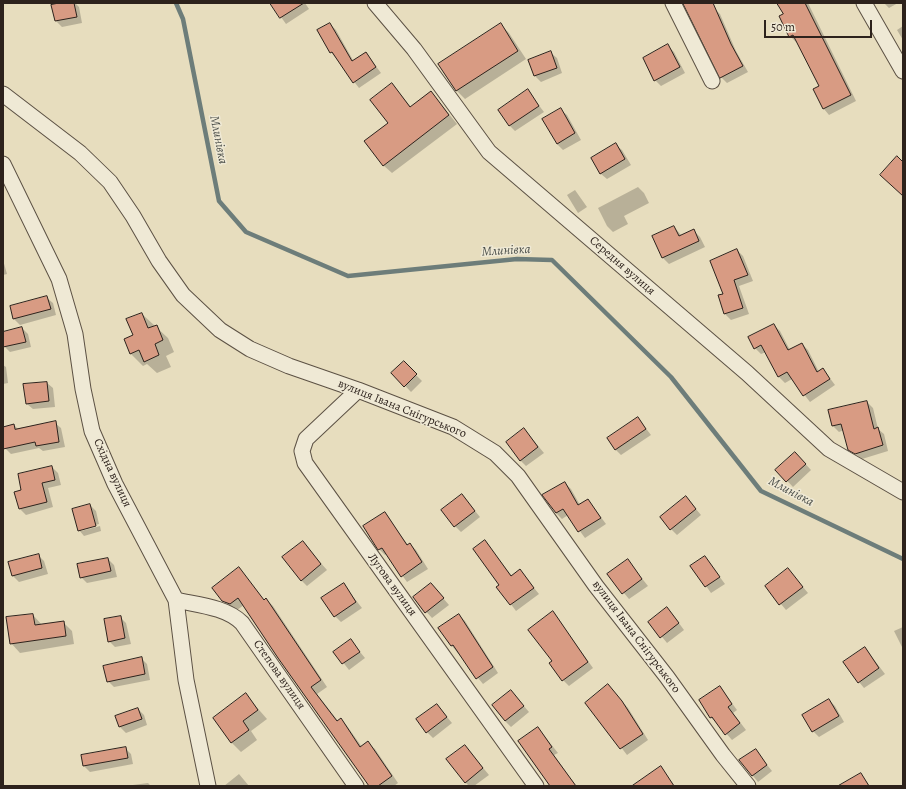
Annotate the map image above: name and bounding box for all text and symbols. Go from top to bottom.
scale bar [766,12,874,38]
text: 50 m [771,19,795,35]
water label: Млинівка [206,114,230,166]
street label: Середня вулиця [586,234,658,298]
water label: Млинівка [481,242,531,260]
street label: вулиця Івана Снігурського [336,377,468,441]
street label: Східна вулиця [90,436,134,510]
water label: Млинівка [766,474,816,510]
street label: Лугова вулиця [364,551,420,619]
street label: вулиця Івана Снігурського [589,578,683,696]
street label: Степова вулиця [250,638,308,712]

